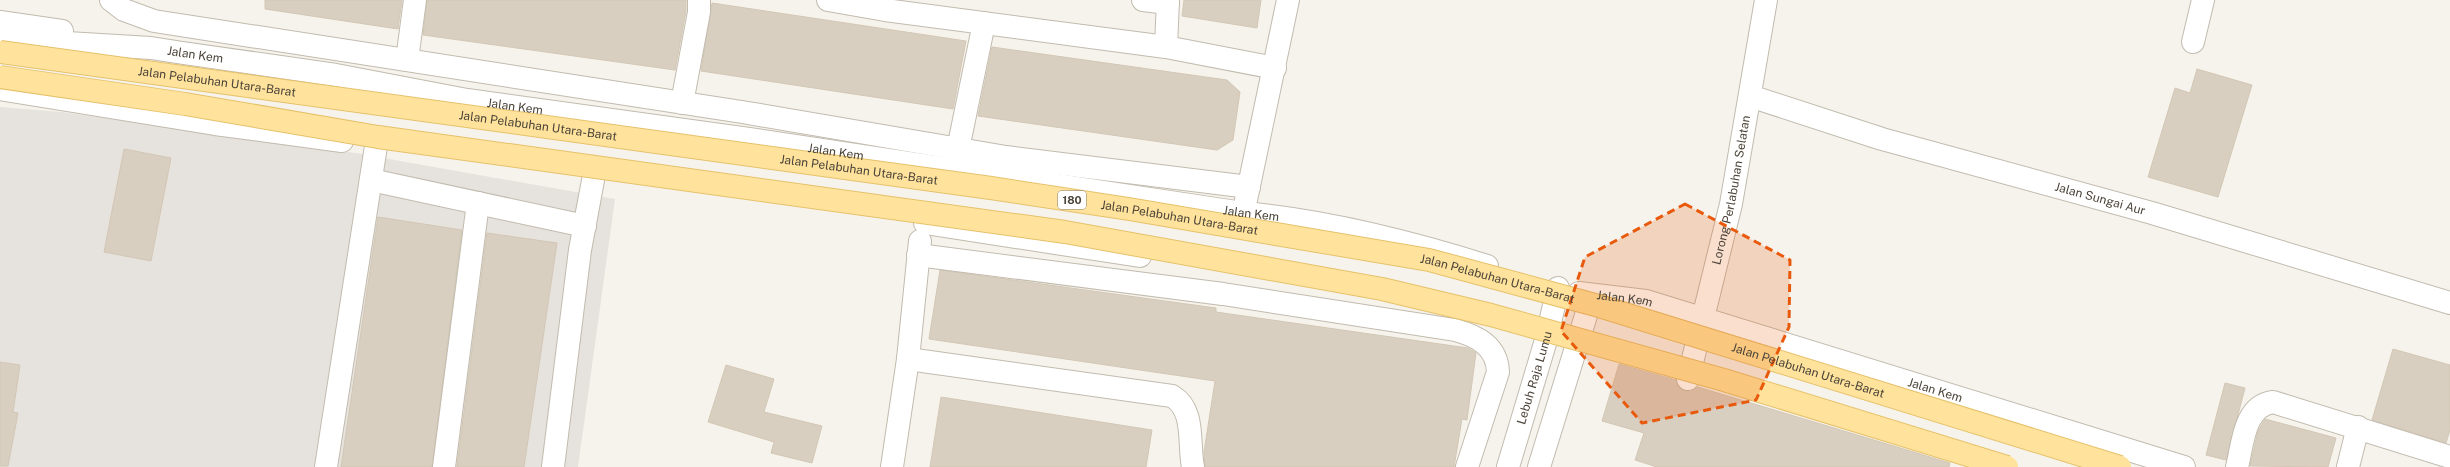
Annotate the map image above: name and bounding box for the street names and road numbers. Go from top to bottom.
street label: Jalan Kem [166,44,224,66]
street label: Jalan Pelabuhan Utara-Barat [137,64,297,100]
street label: Jalan Kem [486,96,544,117]
street label: Jalan Pelabuhan Utara-Barat [458,108,618,144]
street label: Lorong Perlabuhan Selatan [1709,114,1753,266]
street label: Jalan Kem [807,141,865,163]
street label: Jalan Pelabuhan Utara-Barat [779,152,939,188]
street label: Jalan Sungai Aur [2053,180,2147,218]
road number: 180 [1058,191,1086,209]
street label: Jalan Pelabuhan Utara-Barat [1100,198,1259,238]
street label: Jalan Kem [1222,203,1280,224]
street label: Jalan Pelabuhan Utara-Barat [1419,252,1576,306]
street label: Jalan Kem [1596,288,1655,310]
street label: Lebuh Raja Lumu [1514,330,1555,426]
street label: Jalan Pelabuhan Utara-Barat [1730,340,1886,401]
street label: Jalan Kem [1906,375,1964,405]

